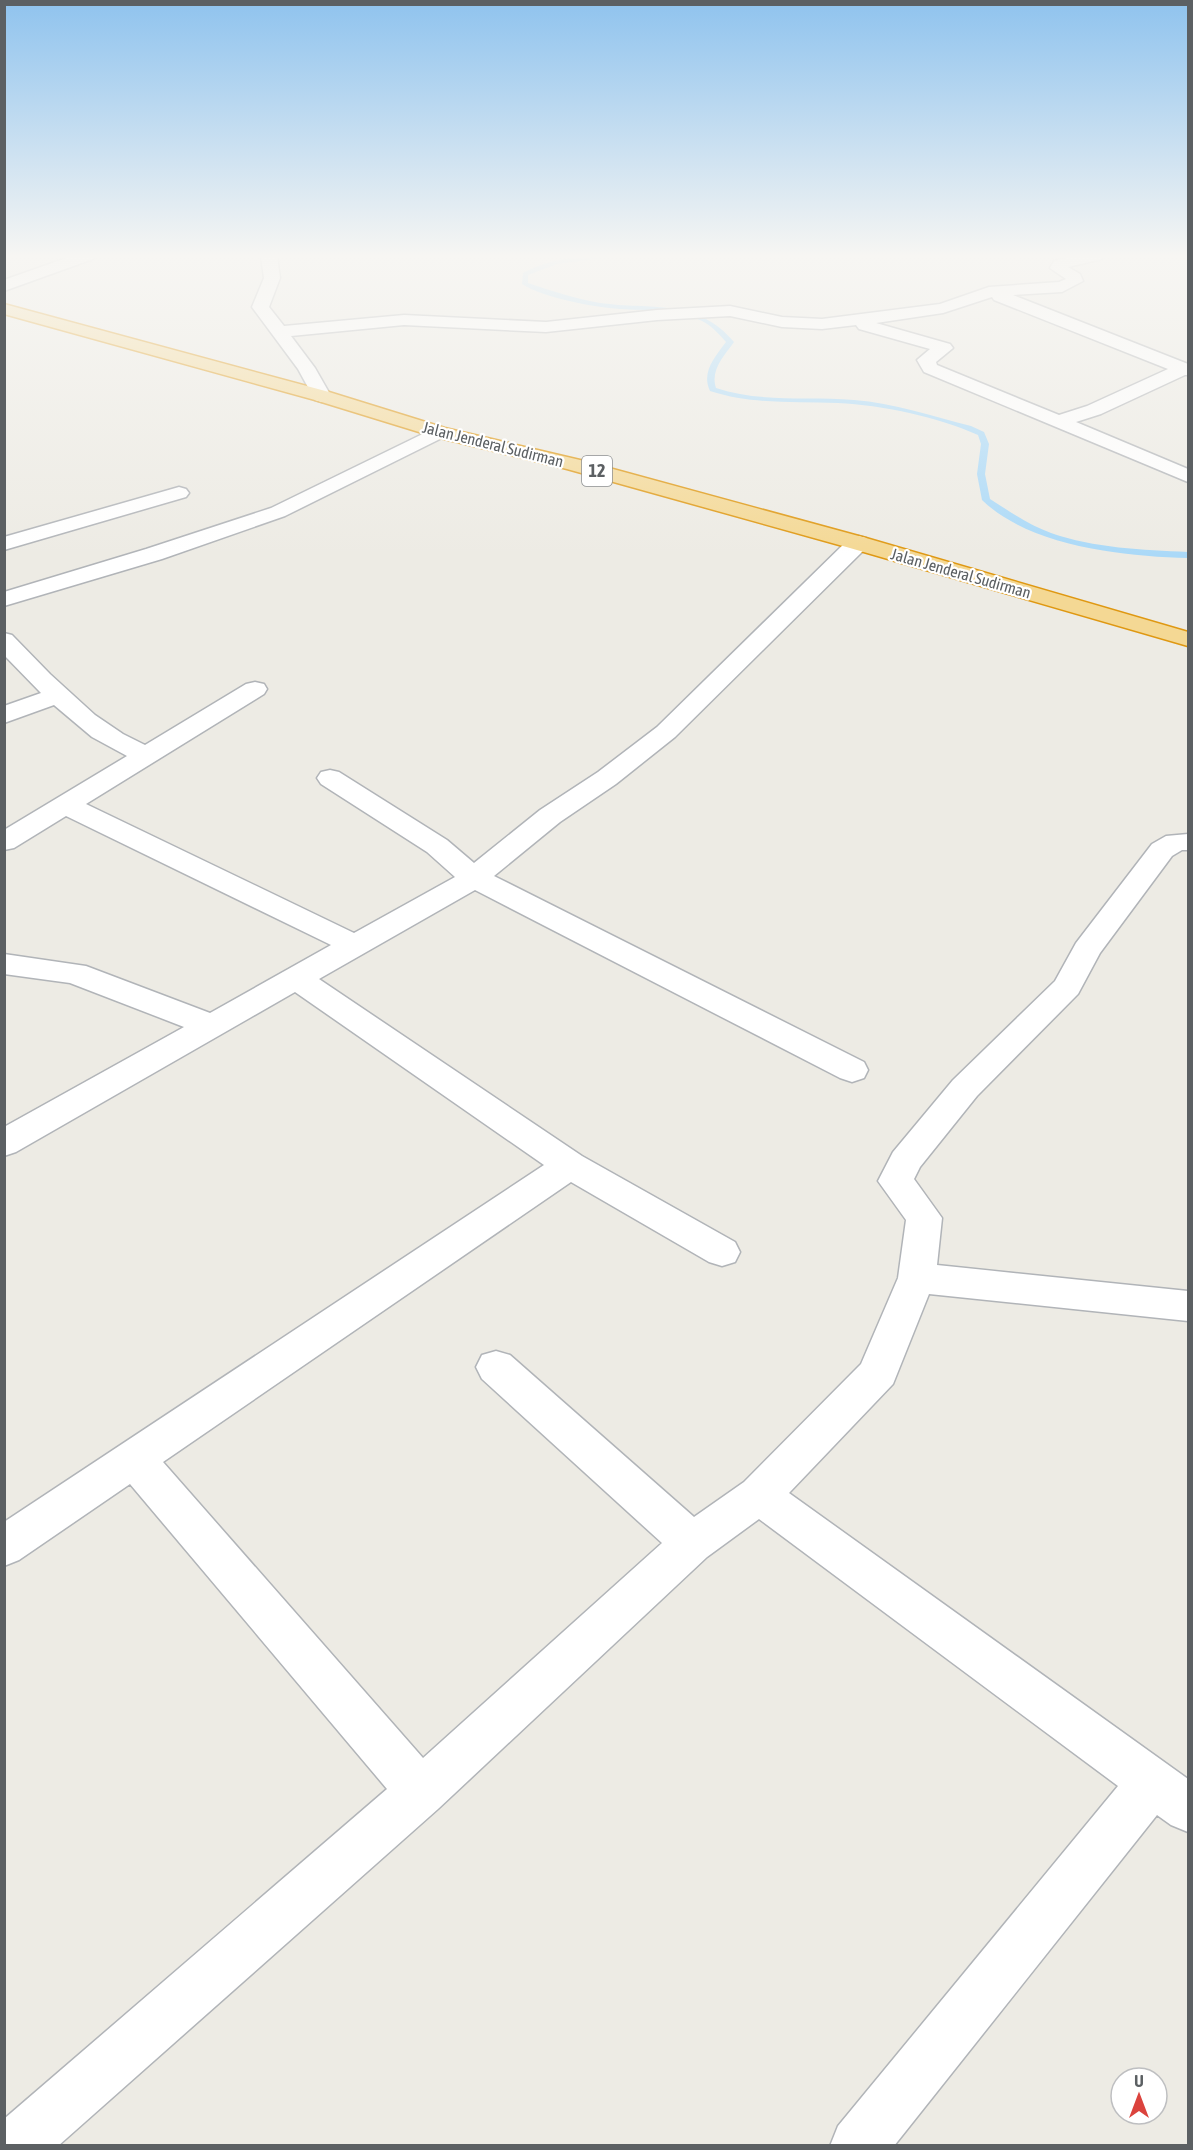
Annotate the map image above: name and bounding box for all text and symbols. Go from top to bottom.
street label: Jalan Jenderal Sudirman [421,418,565,470]
road number: 12 [582,456,612,486]
street label: Jalan Jenderal Sudirman [889,544,1033,602]
north arrow [1109,2066,1169,2126]
text: U [1134,2072,1144,2090]

